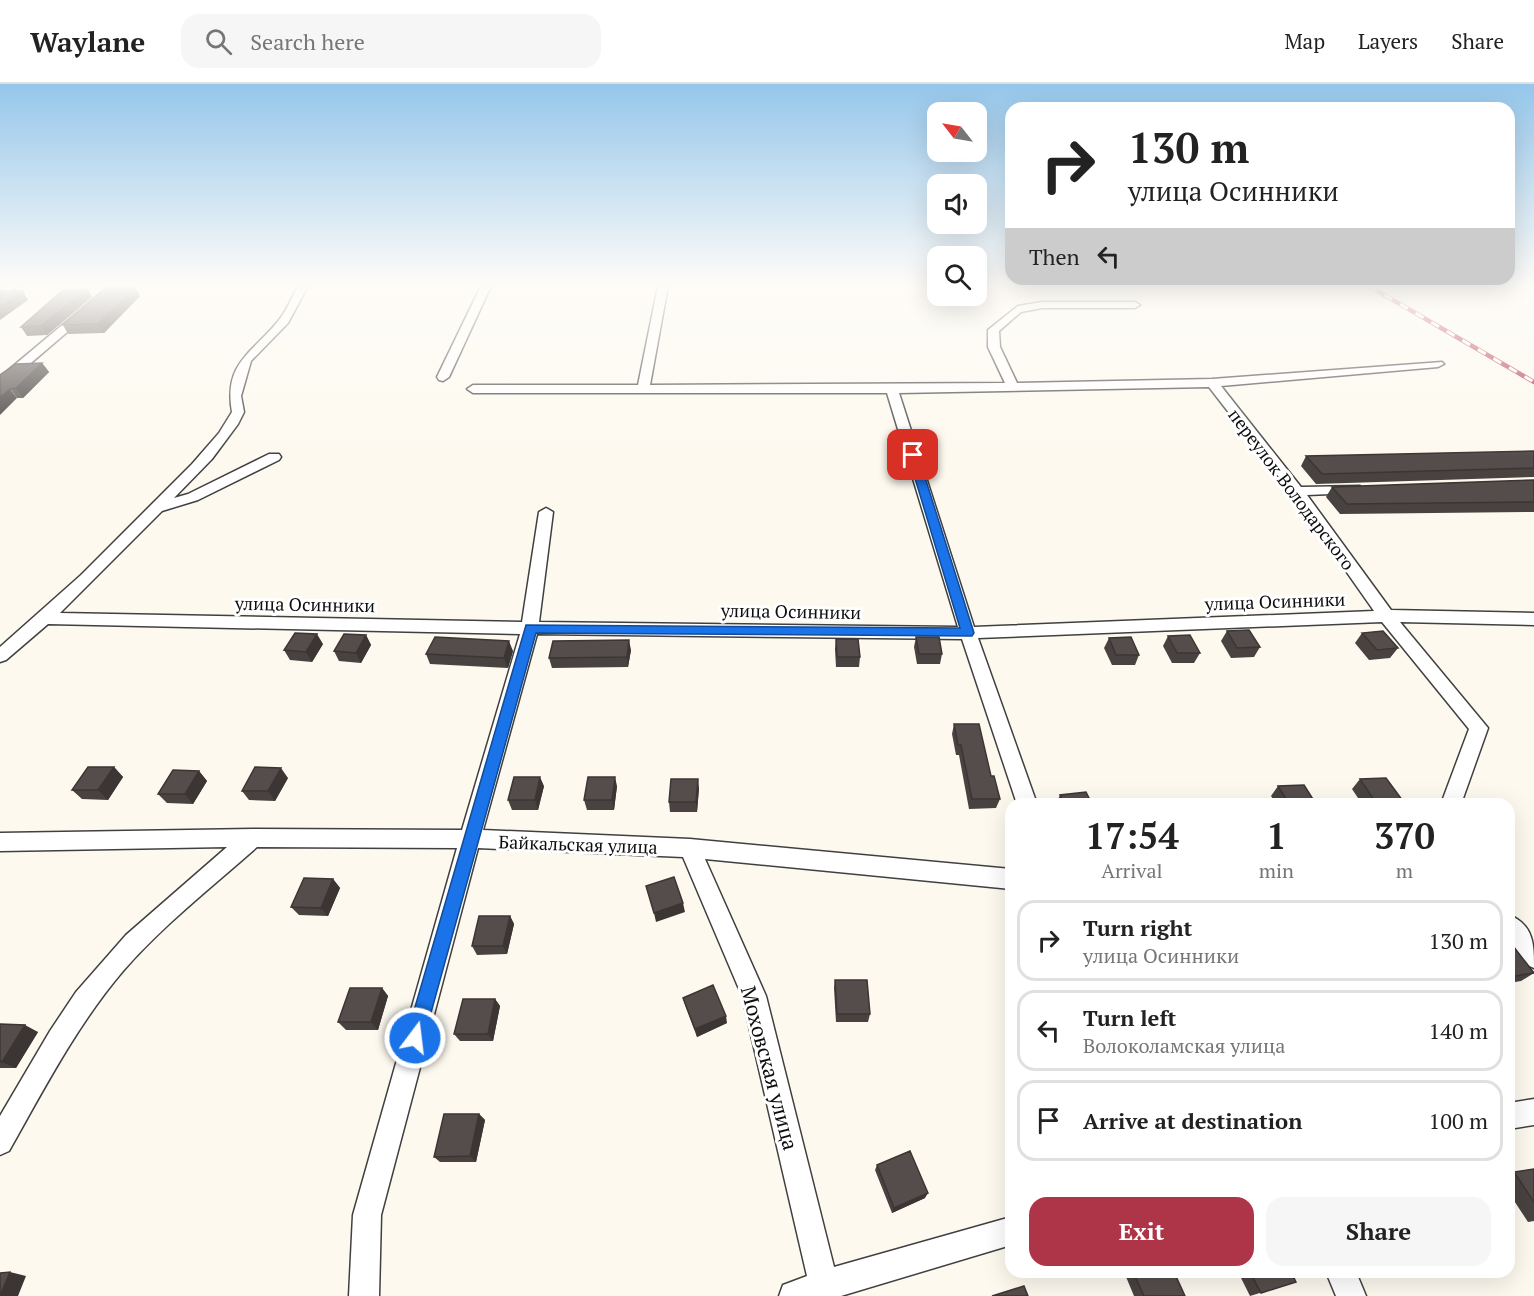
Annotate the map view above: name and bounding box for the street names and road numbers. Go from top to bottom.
street label: переулок Володарского [1223,403,1361,575]
street label: улица Осинники [1203,587,1346,615]
street label: улица Осинники [234,591,375,617]
street label: улица Осинники [720,598,861,624]
street label: Байкальская улица [498,829,658,859]
street label: Моховская улица [735,983,805,1154]

